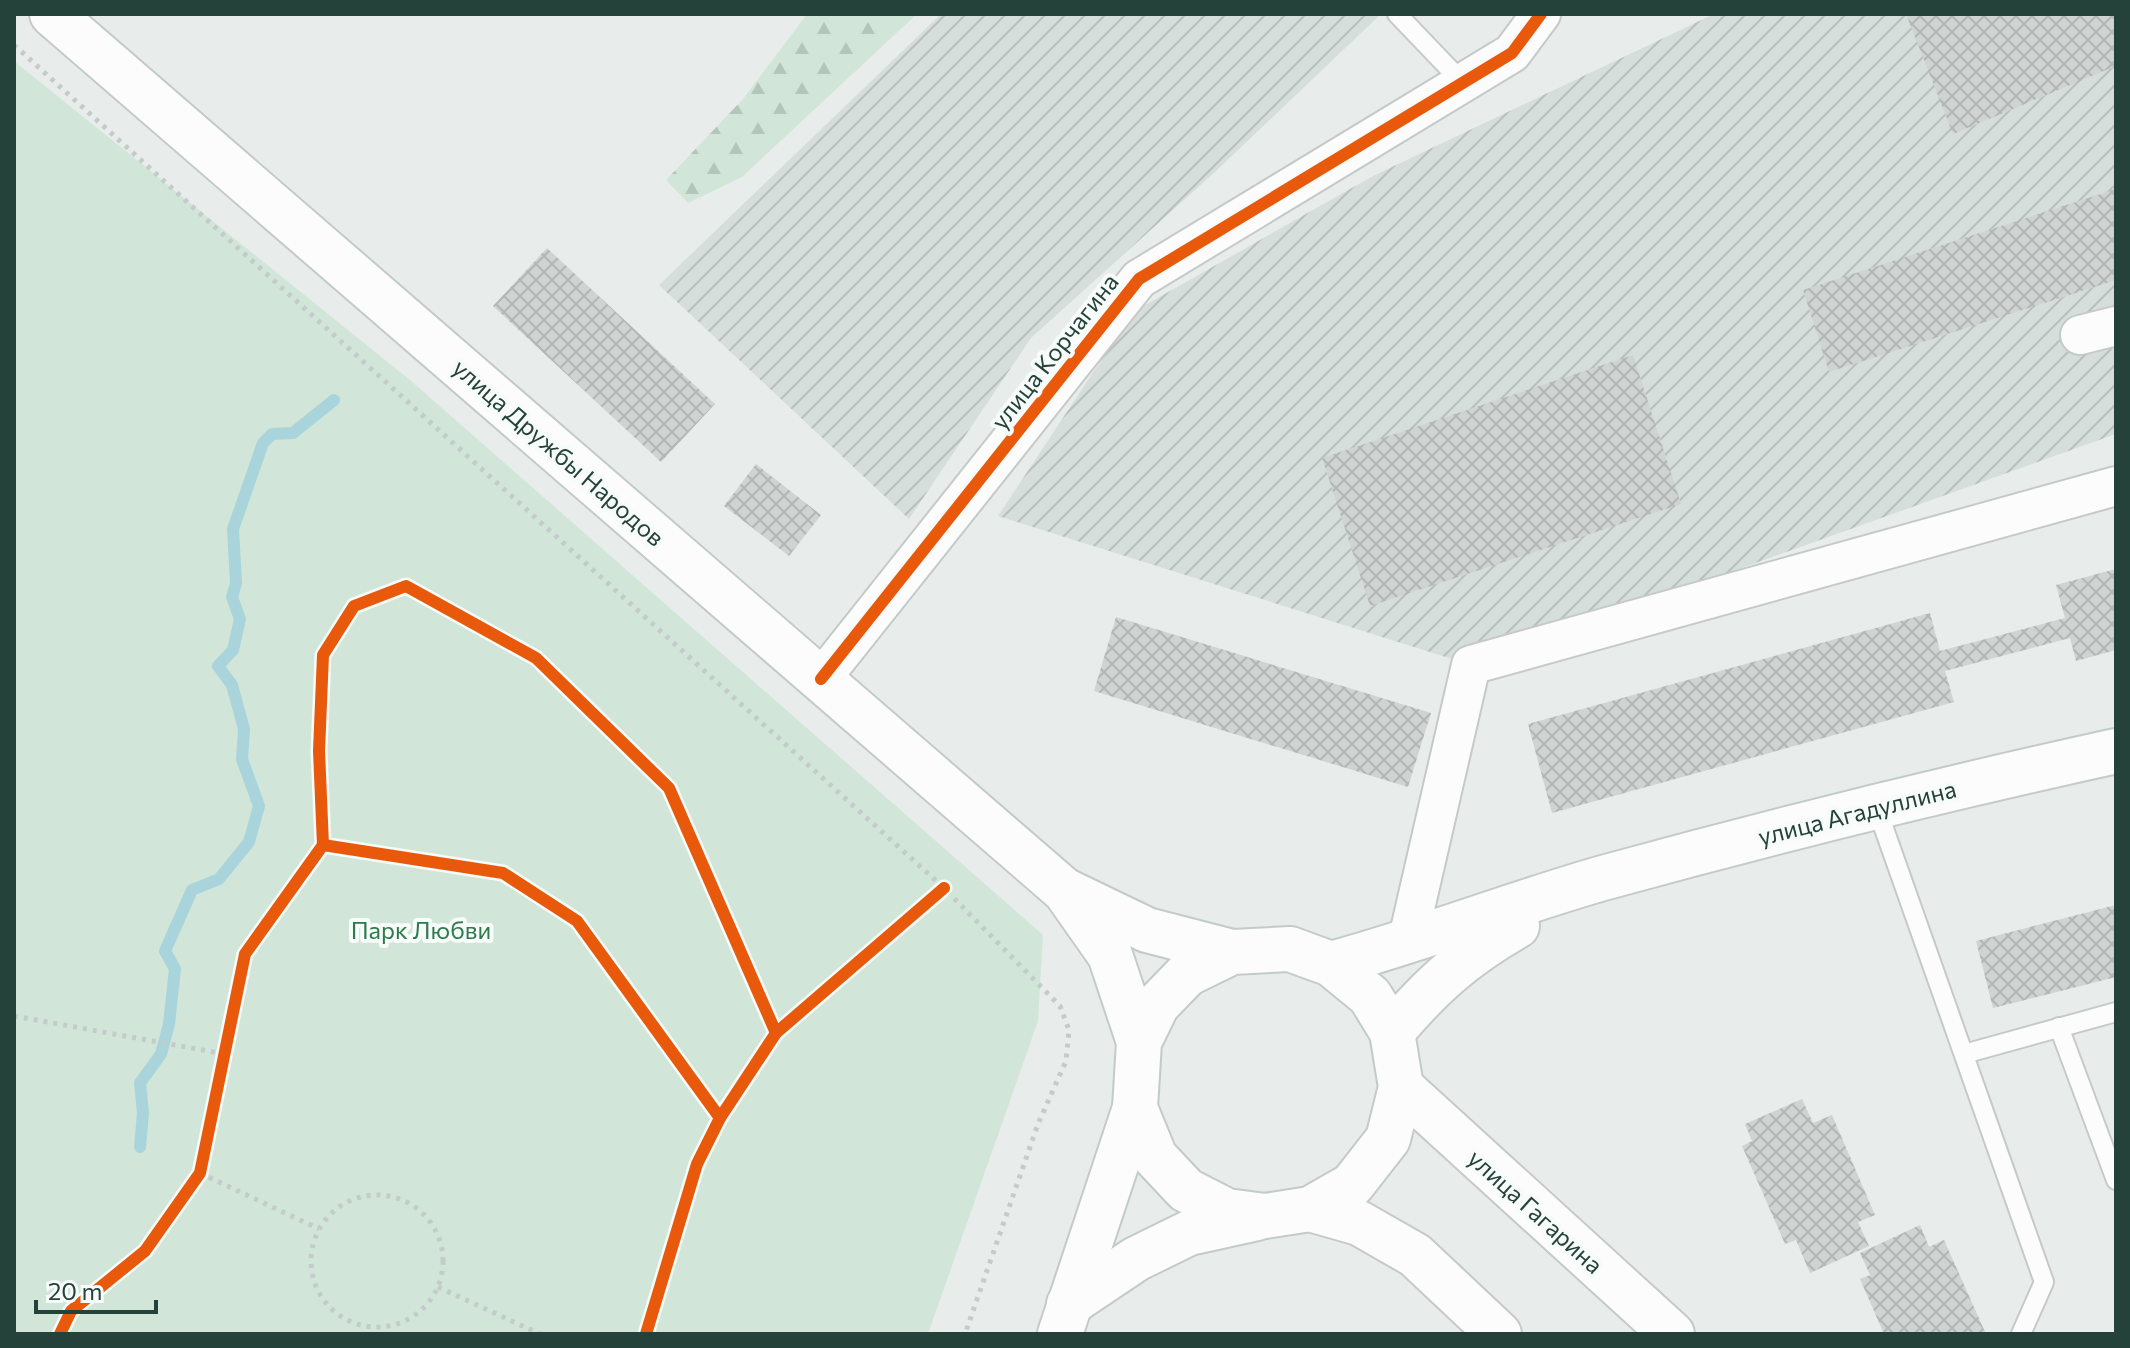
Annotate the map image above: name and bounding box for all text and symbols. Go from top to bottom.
street label: улица Корчагина [984,267,1124,435]
street label: улица Дружбы Народов [447,352,671,552]
street label: улица Агадуллина [1755,773,1959,851]
park label: Парк Любви [351,915,491,944]
street label: улица Гагарина [1463,1143,1609,1279]
scale bar [36,1264,156,1314]
text: 20 m [48,1276,102,1305]

